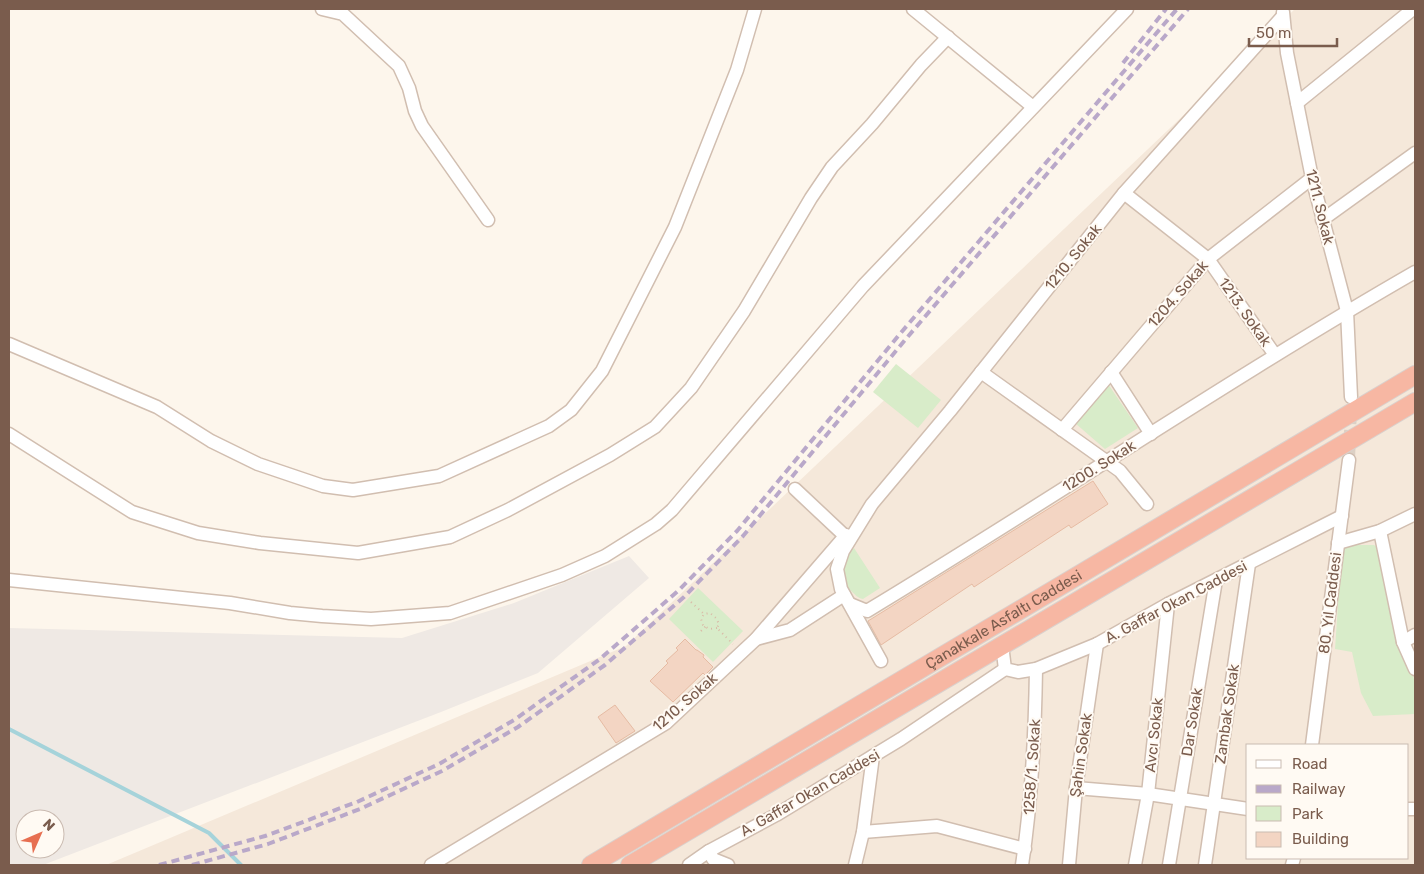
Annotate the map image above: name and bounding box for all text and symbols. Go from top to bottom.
scale bar [1249,15,1336,47]
text: 50 m [1256,24,1291,42]
street label: 1211. Sokak [1302,167,1338,247]
street label: 1210. Sokak [1041,220,1105,294]
street label: 1204. Sokak [1144,257,1212,331]
street label: 1213. Sokak [1215,274,1275,350]
street label: 1200. Sokak [1059,436,1139,496]
street label: 80. Yıl Caddesi [1315,551,1345,655]
street label: A. Gaffar Okan Caddesi [1102,557,1250,647]
street label: Çanakkale Asfaltı Caddesi [922,566,1085,673]
street label: Zambak Sokak [1211,663,1243,765]
street label: 1210. Sokak [649,669,721,735]
street label: Dar Sokak [1178,686,1206,758]
street label: Avcı Sokak [1141,697,1167,773]
street label: Şahin Sokak [1066,712,1096,798]
street label: 1258/1. Sokak [1020,718,1044,816]
legend [1246,744,1409,859]
street label: A. Gaffar Okan Caddesi [737,746,883,840]
text: Road [1292,755,1328,773]
text: Railway [1292,780,1346,798]
text: Park [1292,805,1323,823]
north arrow [15,809,65,859]
text: N [39,816,58,835]
text: Building [1292,830,1349,848]

